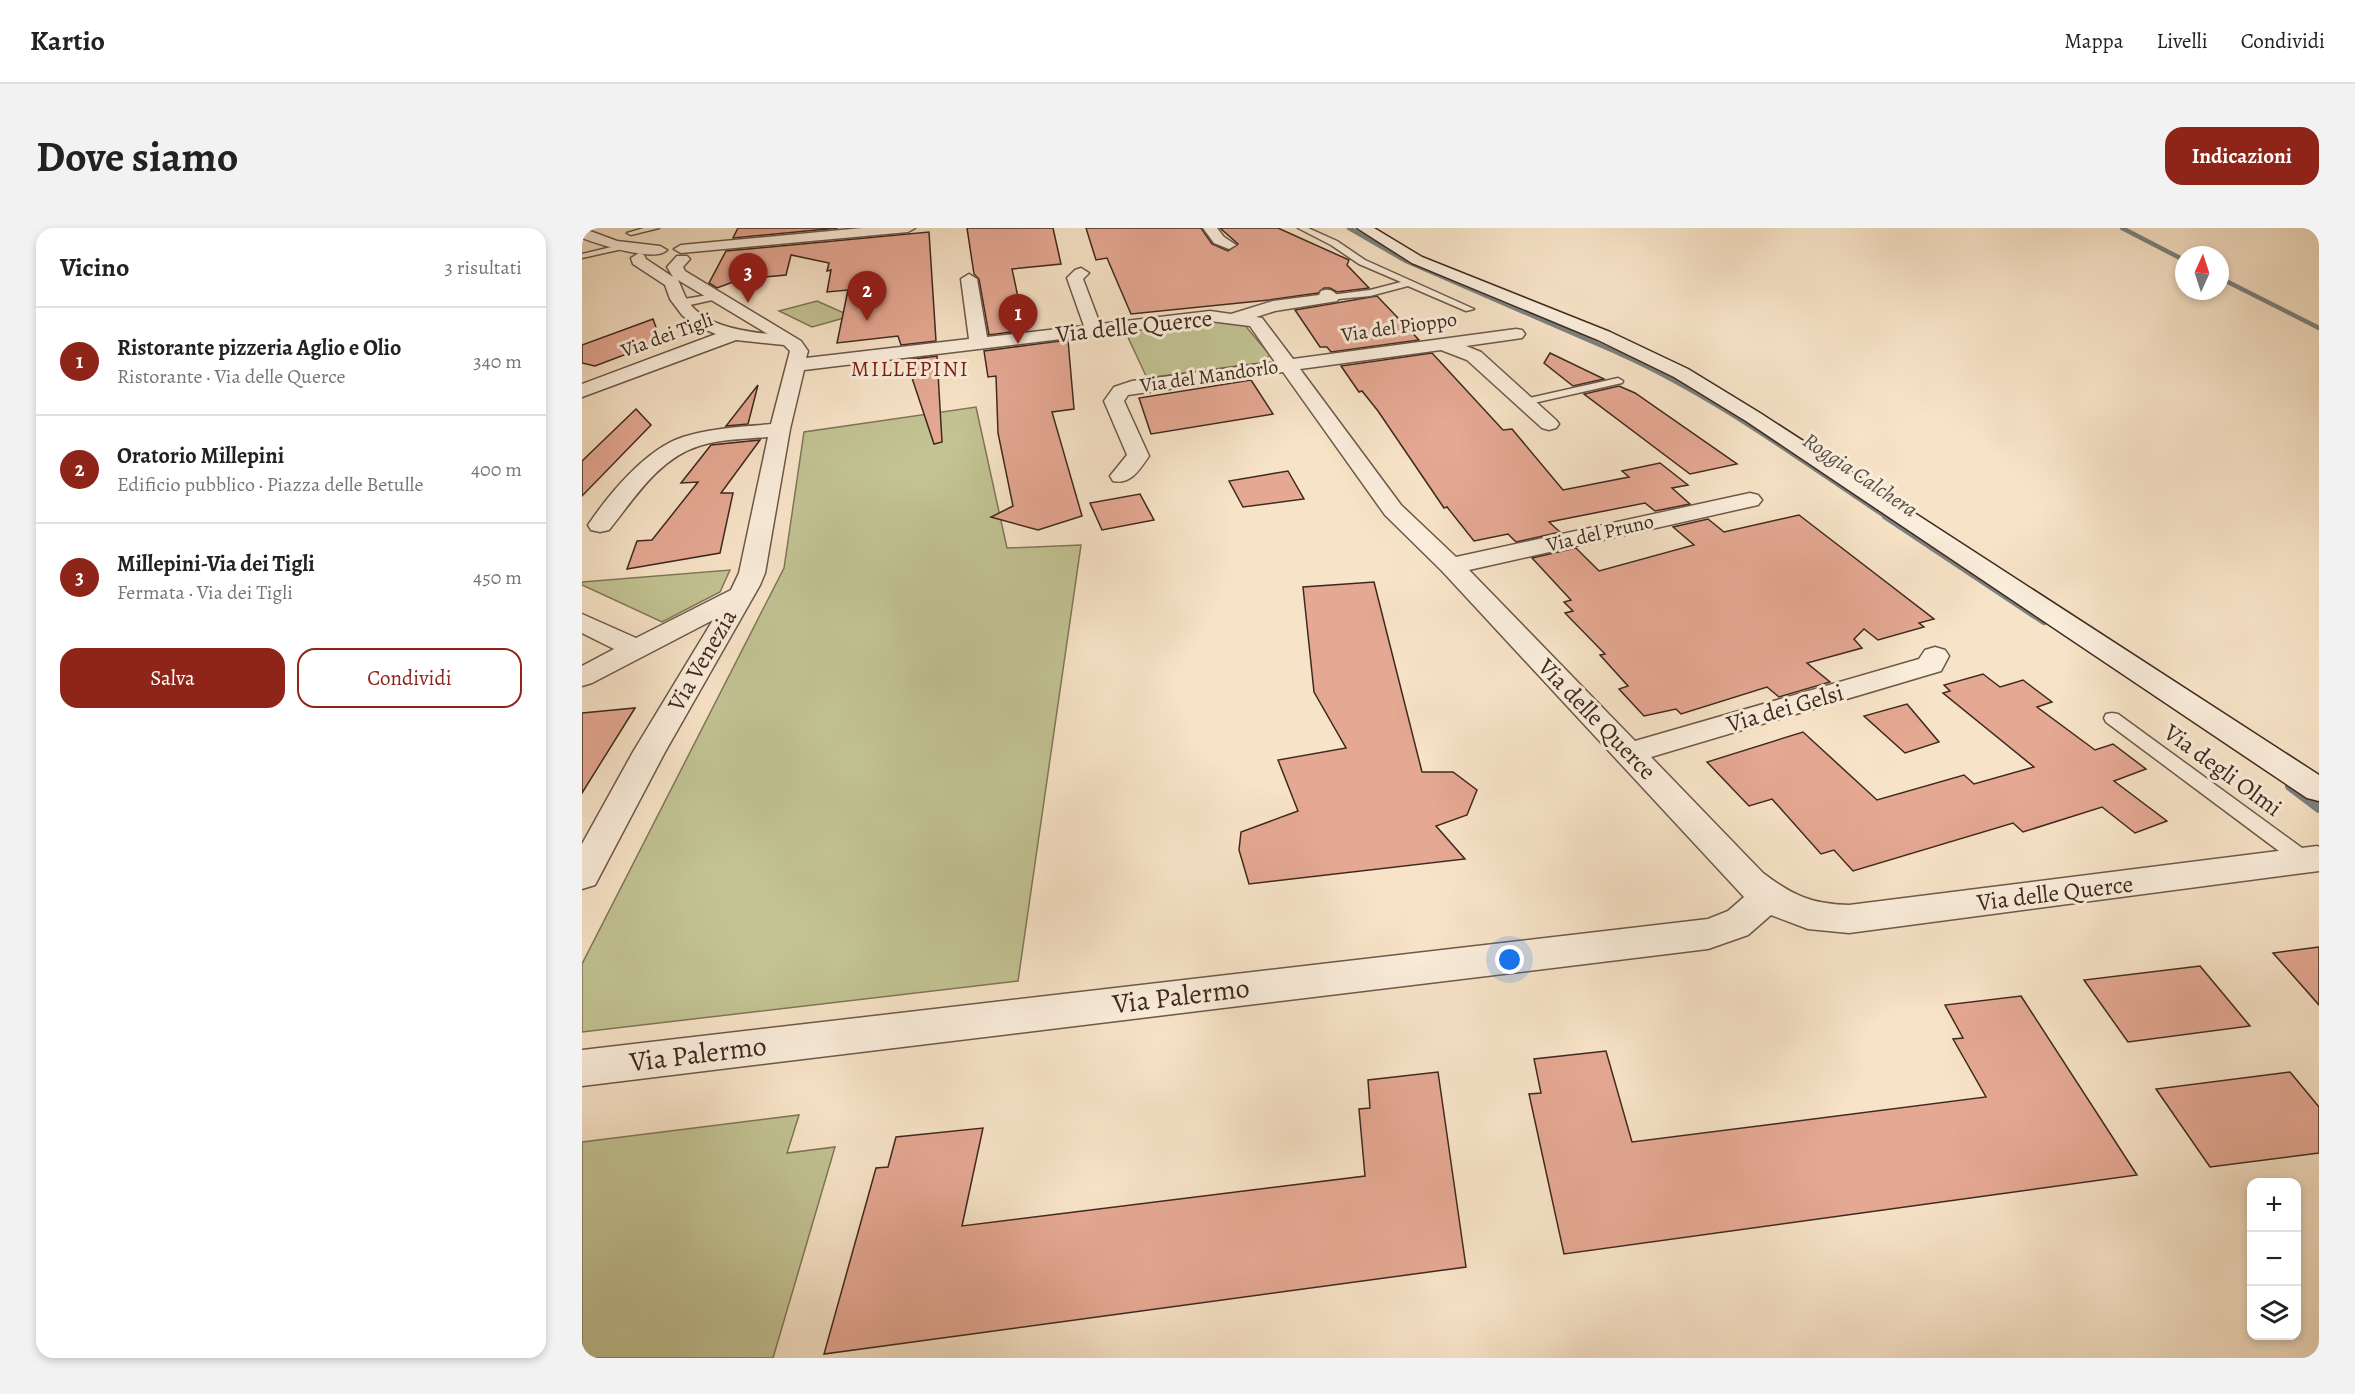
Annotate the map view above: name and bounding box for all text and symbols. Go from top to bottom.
text: Kartio [30,22,105,60]
text: Mappa [2064,27,2123,55]
text: Livelli [2156,27,2208,55]
text: Condividi [2241,27,2325,55]
button: Indicazioni [2165,127,2319,185]
text: Dove siamo [36,128,238,185]
north arrow [2175,246,2229,300]
text: Vicino [60,250,129,285]
text: 3 risultati [445,254,522,281]
pin: 3 [728,254,768,303]
pin: 2 [848,272,886,321]
pin: 1 [998,294,1038,344]
street label: Via delle Querce [1053,302,1214,350]
street label: Via dei Tigli [616,306,717,364]
street label: Via del Pioppo [1339,306,1459,349]
text: Ristorante pizzeria Aglio e Olio [117,333,401,363]
text: 1 [76,348,83,375]
text: 340 m [473,348,522,375]
street label: Via del Mandorlo [1137,353,1280,399]
district label: MILLEPINI [851,354,969,384]
text: Ristorante · Via delle Querce [117,363,345,390]
water label: Roggia Calchera [1797,425,1923,525]
text: Oratorio Millepini [117,441,284,471]
text: 2 [75,456,84,483]
text: 400 m [471,456,522,483]
text: Edificio pubblico · Piazza delle Betulle [117,471,423,498]
street label: Via del Pruno [1543,508,1656,559]
text: Millepini-Via dei Tigli [117,549,315,579]
text: 3 [75,564,84,591]
text: 450 m [473,564,522,591]
text: Fermata · Via dei Tigli [117,579,293,606]
street label: Via Venezia [659,602,744,718]
button: Salva [60,648,285,708]
button: Condividi [297,648,522,708]
street label: Via delle Querce [1530,651,1663,787]
street label: Via dei Gelsi [1722,676,1847,740]
street label: Via degli Olmi [2157,716,2288,824]
street label: Via delle Querce [1974,868,2135,919]
your location [1495,945,1524,974]
street label: Via Palermo [1109,969,1252,1023]
street label: Via Palermo [626,1027,769,1081]
map controls [2247,1178,2301,1340]
button: + [2247,1178,2301,1232]
button: − [2247,1232,2301,1286]
button: layers [2247,1286,2301,1340]

